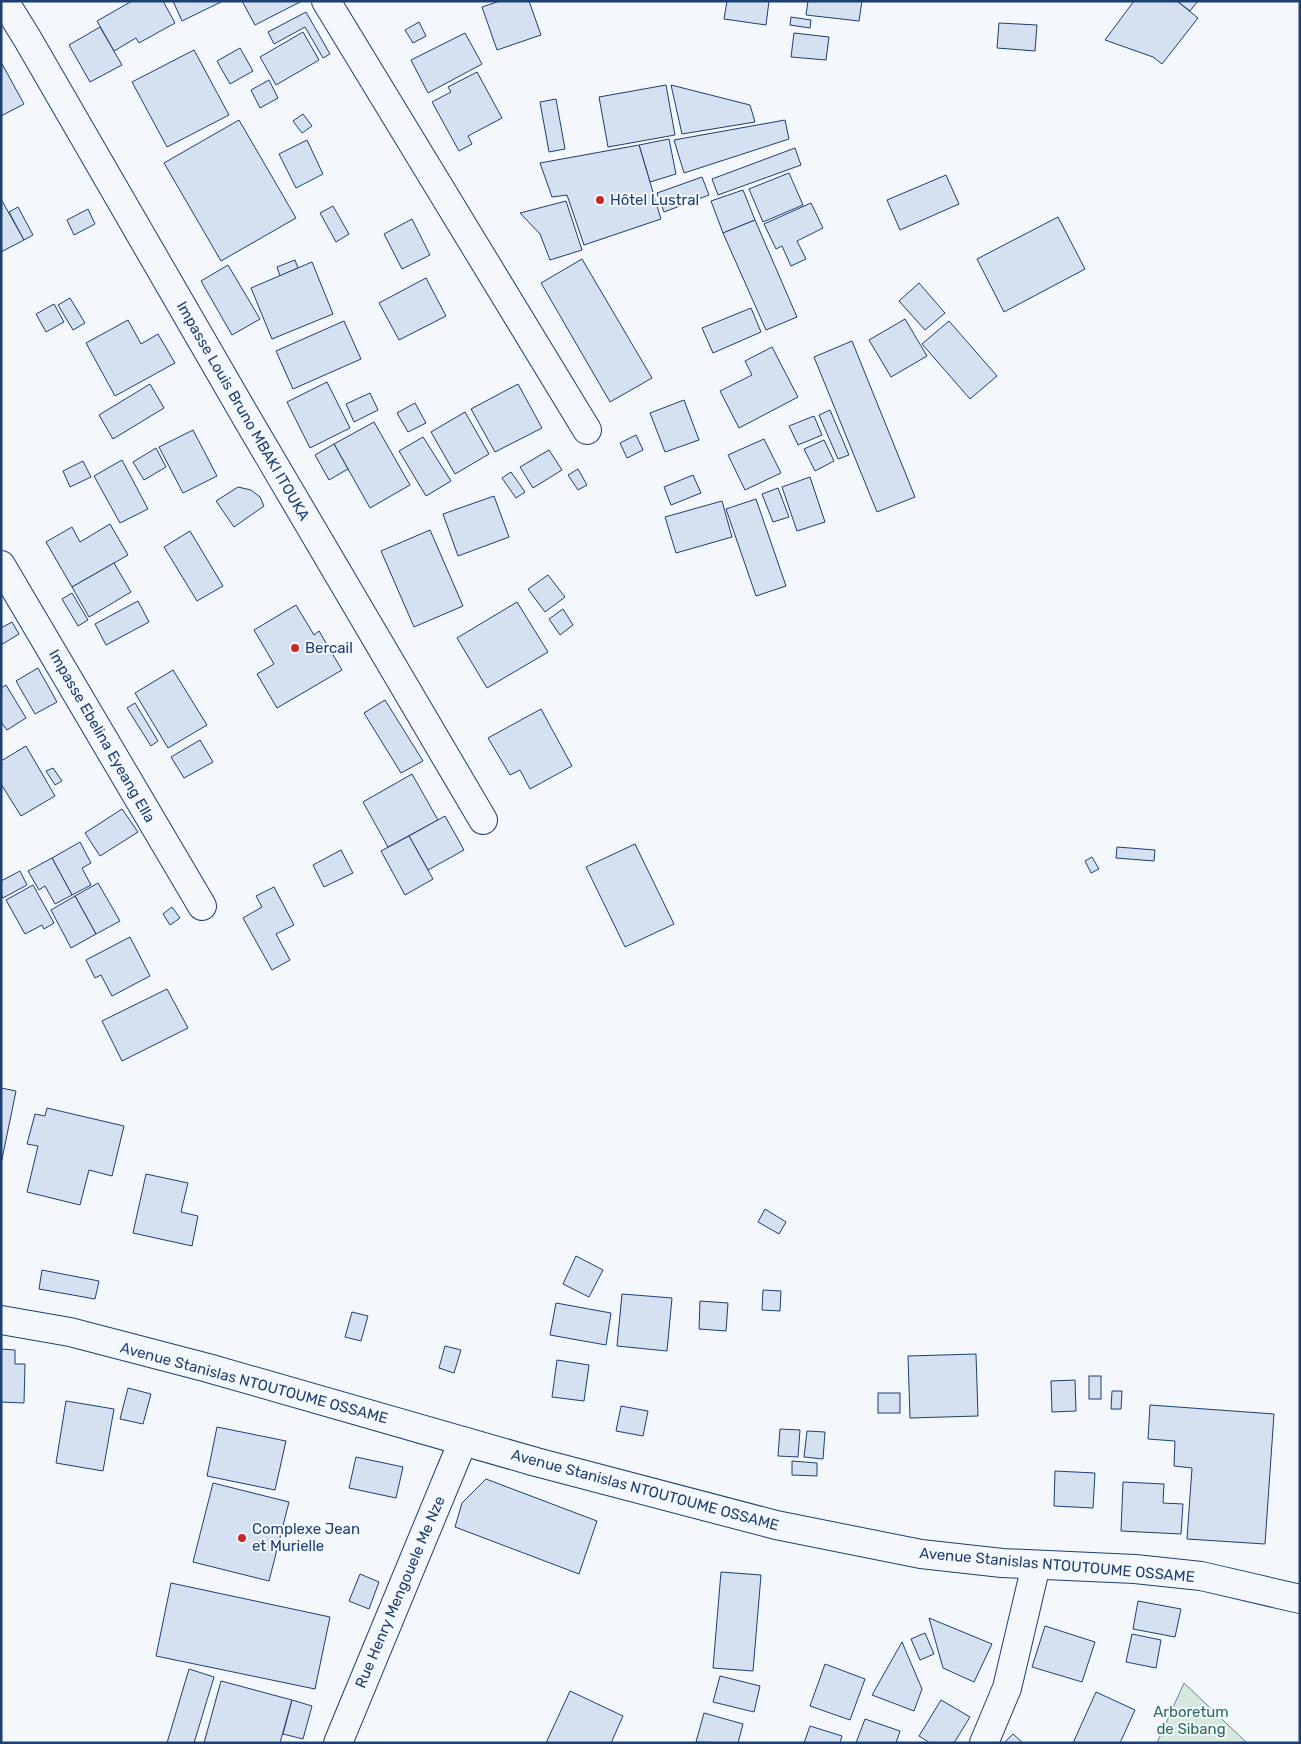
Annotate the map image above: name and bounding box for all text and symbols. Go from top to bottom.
place label: Hôtel Lustral [610,191,699,209]
marker: Hôtel Lustral [594,194,606,206]
street label: Impasse Louis Bruno MBAKI ITOUKA [173,298,313,524]
place label: Bercail [305,639,353,657]
marker: Bercail [289,642,301,654]
street label: Impasse Ebelina Eyeang Ella [45,646,159,826]
street label: Avenue Stanislas NTOUTOUME OSSAME [118,1339,390,1427]
street label: Avenue Stanislas NTOUTOUME OSSAME [509,1446,781,1534]
street label: Rue Henry Mengouele Me Nze [351,1493,449,1691]
place label: Complexe Jean et Murielle [252,1520,360,1555]
marker: Complexe Jean et Murielle [236,1532,248,1544]
street label: Avenue Stanislas NTOUTOUME OSSAME [919,1544,1195,1586]
park label: Arboretum de Sibang [1153,1703,1229,1738]

